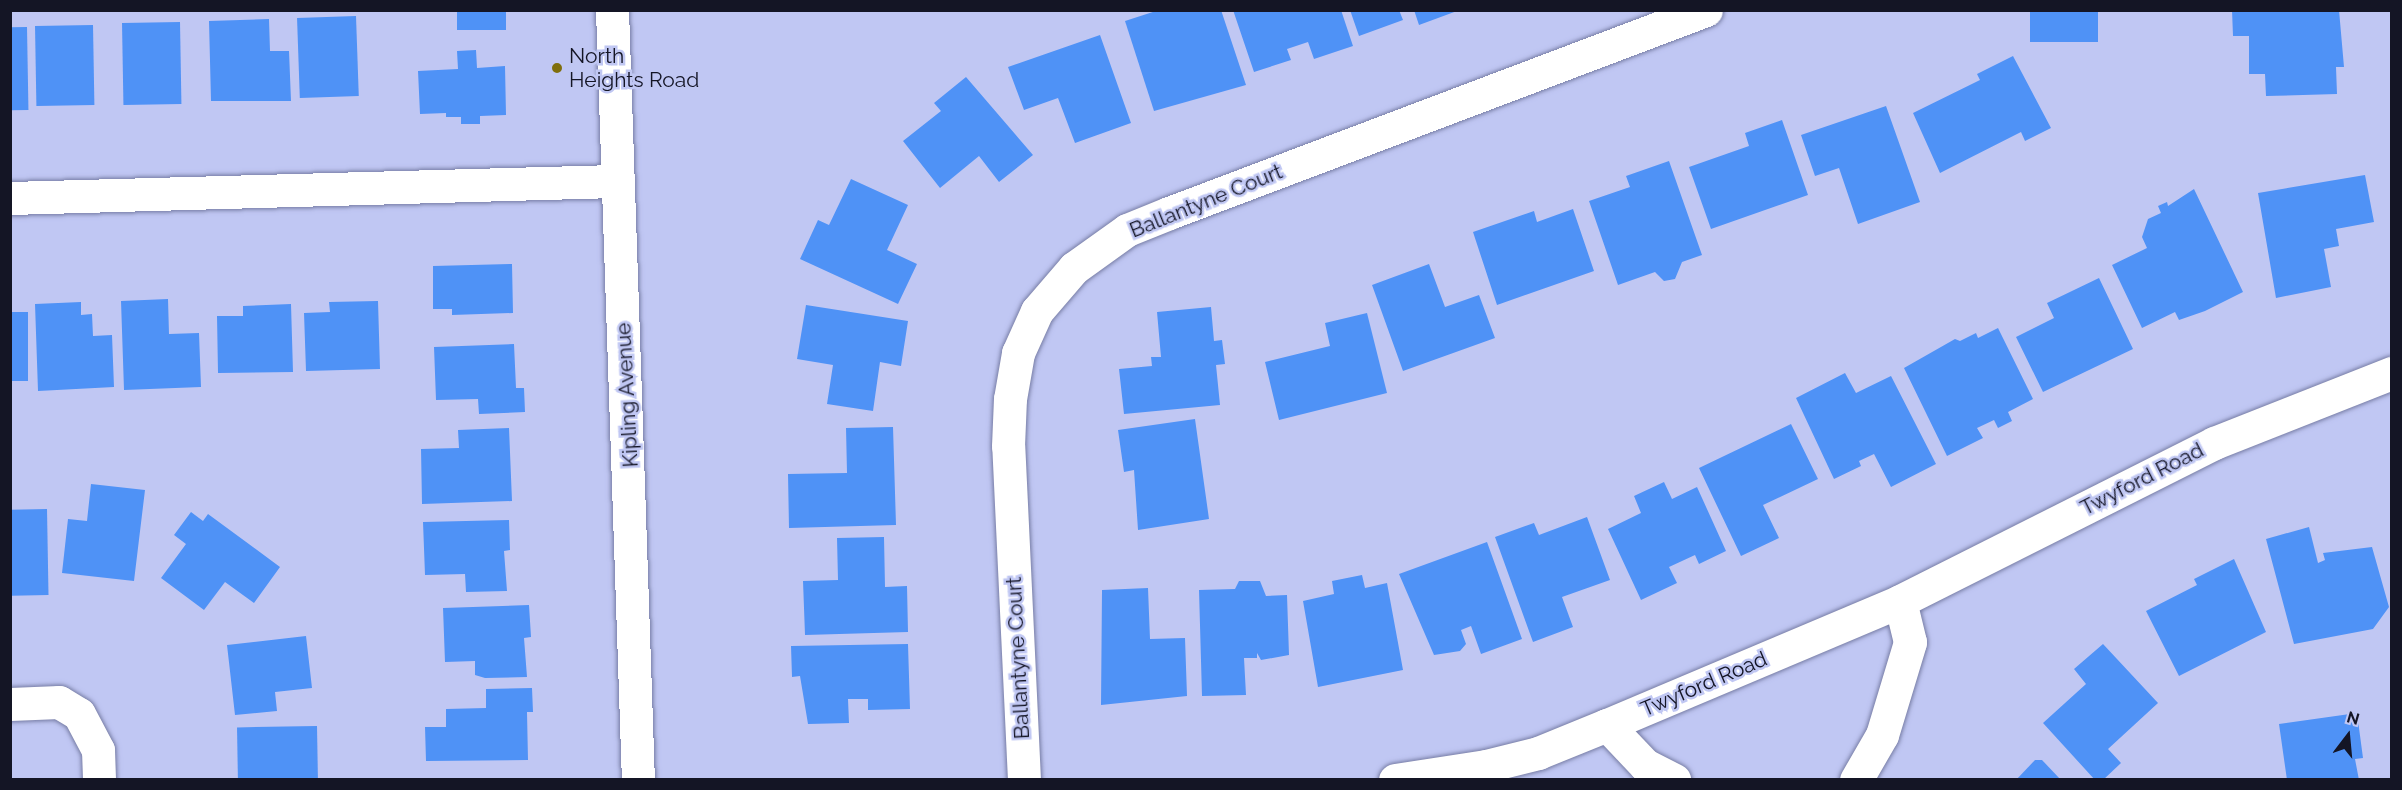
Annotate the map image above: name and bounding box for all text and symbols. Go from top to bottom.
place label: North Heights Road [569,43,699,93]
marker: North Heights Road [550,61,564,75]
street label: Ballantyne Court [1126,159,1286,243]
street label: Kipling Avenue [611,322,643,468]
street label: Twyford Road [2076,437,2208,521]
street label: Ballantyne Court [1001,576,1035,740]
street label: Twyford Road [1637,646,1771,722]
north arrow [2318,706,2378,766]
text: N [2345,707,2362,729]

